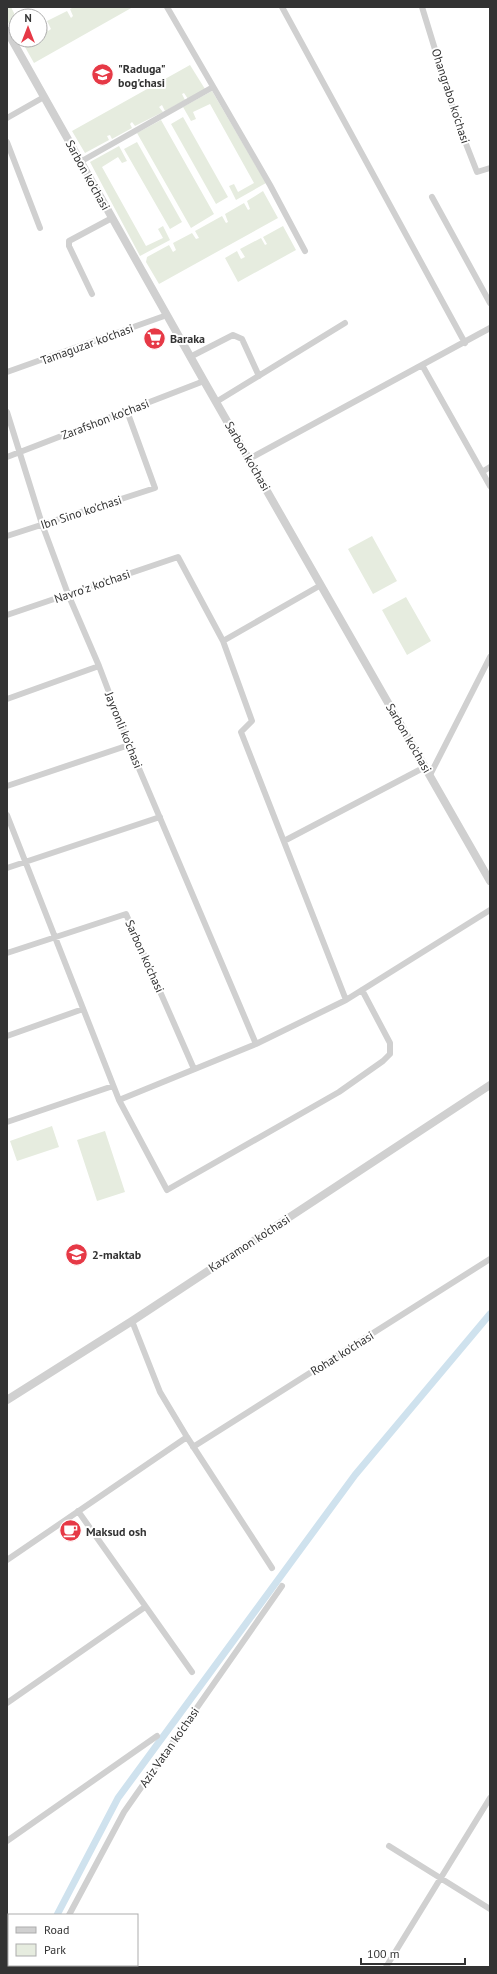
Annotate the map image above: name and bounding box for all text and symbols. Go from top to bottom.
north arrow [8,8,48,48]
text: N [24,11,32,25]
street label: Ohangrabo ko'chasi [429,47,473,145]
place label: "Raduga" bog'chasi [118,61,166,90]
school or university icon: "Raduga" bog'chasi [89,62,115,88]
street label: Sarbon ko'chasi [63,137,113,213]
street label: Tamaguzar ko'chasi [39,320,135,368]
supermarket icon: Baraka [141,325,167,351]
place label: Baraka [170,331,205,346]
street label: Zarafshon ko'chasi [59,395,151,443]
street label: Sarbon ko'chasi [222,418,274,494]
street label: Ibn Sino ko'chasi [38,492,124,532]
street label: Navro'z ko'chasi [52,566,132,606]
street label: Jayronli ko'chasi [101,689,146,770]
street label: Sarbon ko'chasi [383,700,435,776]
street label: Sarbon ko'chasi [122,917,168,995]
street label: Kaxramon ko'chasi [205,1211,293,1275]
school or university icon: 2-maktab [63,1241,89,1267]
place label: 2-maktab [92,1247,142,1262]
street label: Rohat ko'chasi [308,1328,376,1378]
cafe icon: Maksud osh [57,1518,83,1544]
place label: Maksud osh [86,1524,147,1539]
street label: Aziz Vatan ko'chasi [136,1704,202,1790]
legend [8,1914,138,1966]
text: Road [44,1922,69,1937]
scale bar [361,1940,465,1966]
text: Park [44,1942,66,1957]
text: 100 m [367,1946,400,1961]

